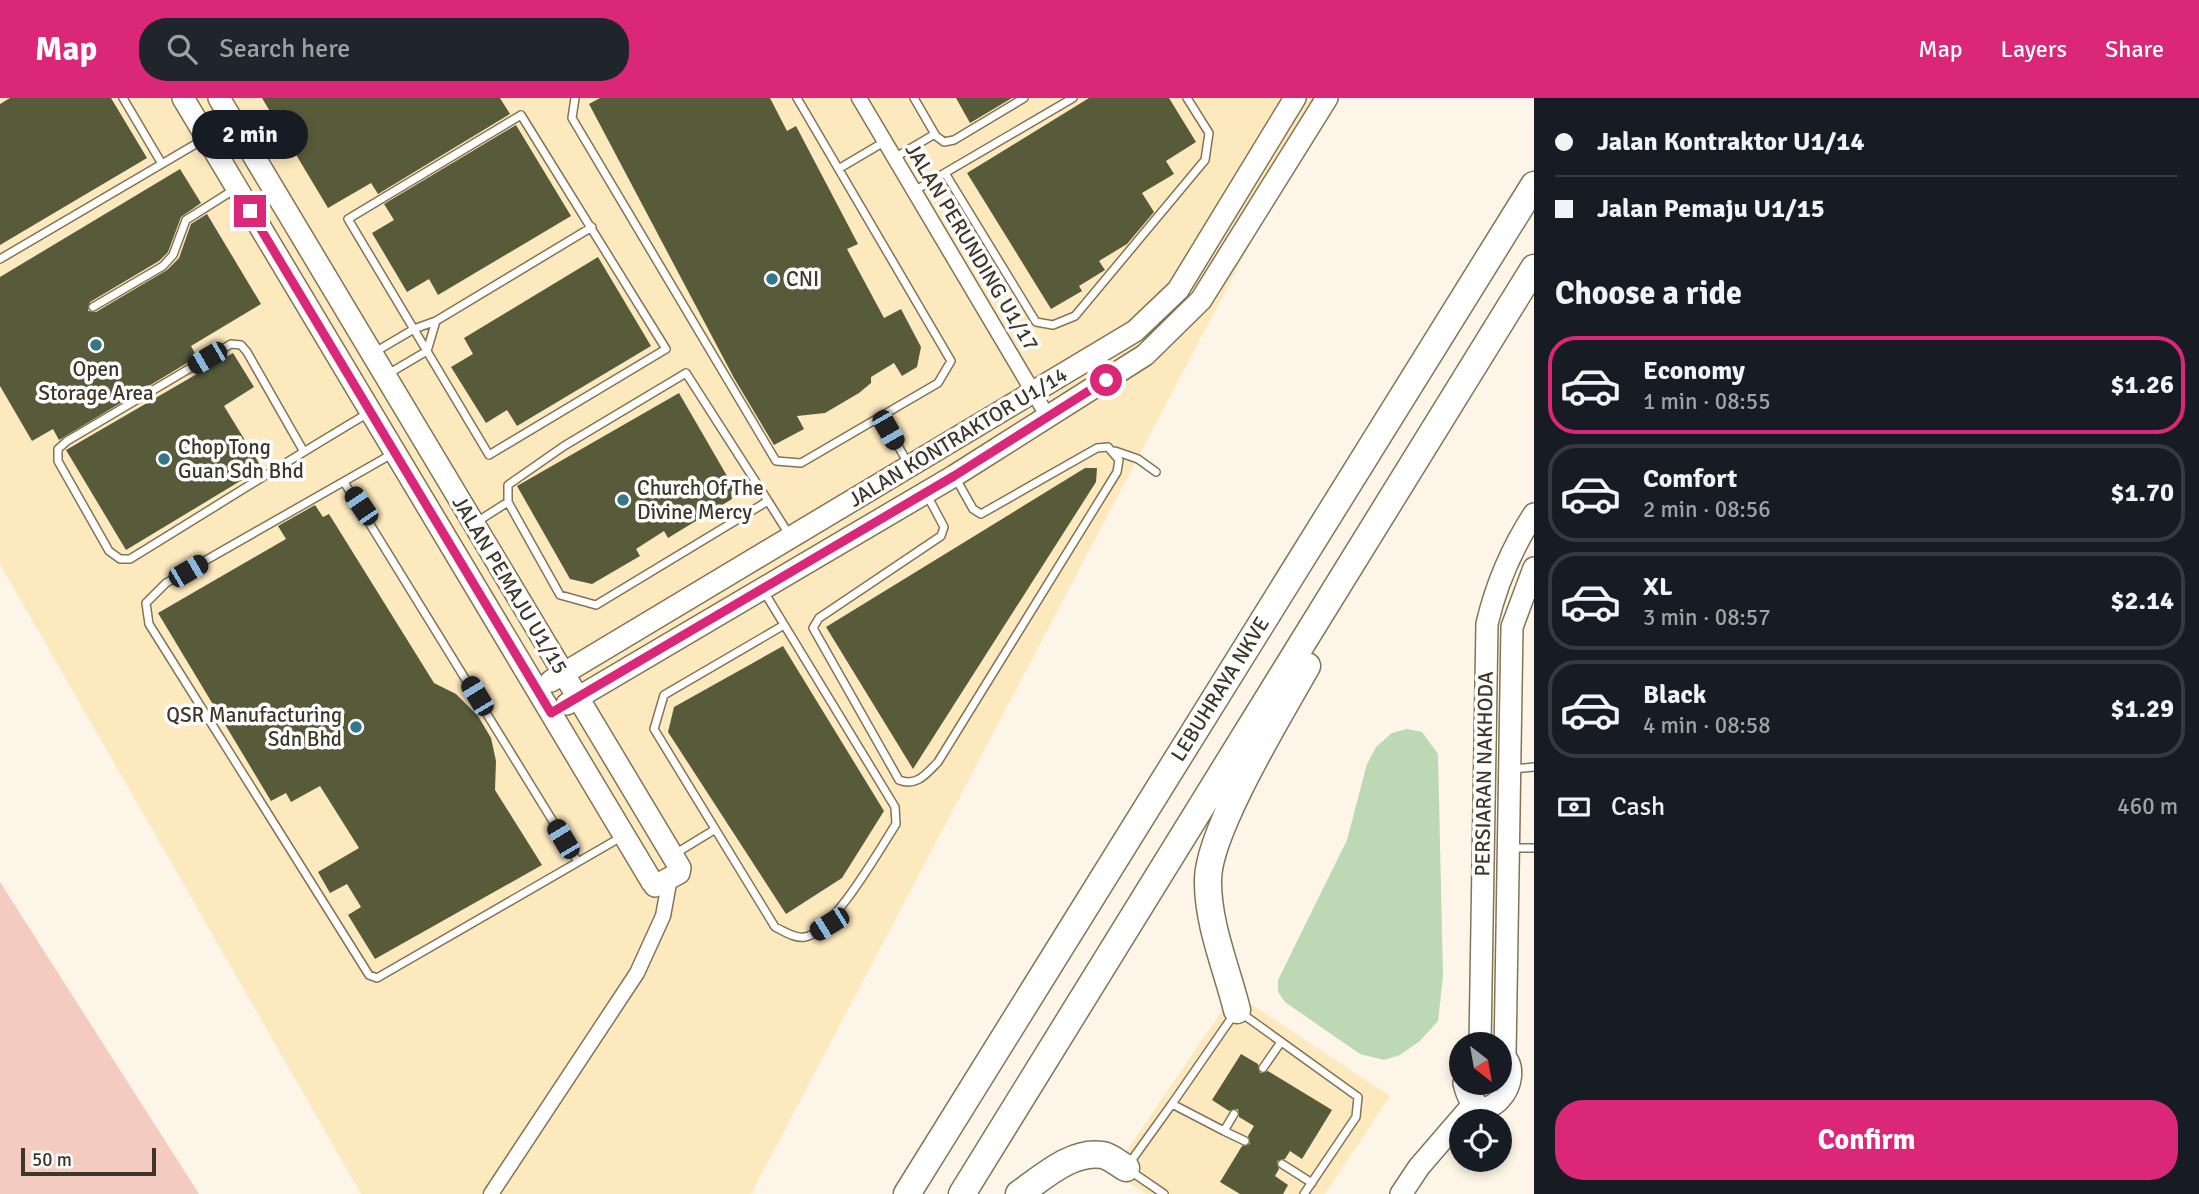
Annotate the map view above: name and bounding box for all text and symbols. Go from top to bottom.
search box [139,18,629,81]
text: Map [35,29,97,70]
icon: search [163,30,201,68]
text: Search here [219,33,350,65]
text: Map [1918,34,1963,64]
text: Layers [2001,34,2067,64]
text: Share [2105,34,2164,64]
callout: 2 min [192,109,308,158]
text: 2 min [222,120,278,149]
text: Jalan Kontraktor U1/14 [1597,126,1864,158]
street label: JALAN PERUNDING U1/17 [900,138,1044,356]
text: Jalan Pemaju U1/15 [1597,193,1825,225]
route end [234,195,266,227]
place label: CNI [786,266,819,292]
marker: CNI [764,271,780,287]
text: Choose a ride [1555,274,1742,313]
marker: Open Storage Area [88,337,104,353]
car [184,338,231,378]
icon: car [1559,354,1622,417]
text: Economy [1643,355,1745,387]
place label: Open Storage Area [38,356,154,406]
street label: JALAN KONTRAKTOR U1/14 [844,361,1072,513]
route start [1090,364,1122,396]
text: $1.26 [2110,369,2174,401]
text: 1 min · 08:55 [1643,387,1771,416]
car [869,407,908,453]
place label: Chop Tong Guan Sdn Bhd [178,434,304,484]
marker: Chop Tong Guan Sdn Bhd [156,451,172,467]
icon: car [1559,462,1622,525]
text: Comfort [1643,463,1737,495]
place label: Church Of The Divine Mercy [637,475,764,525]
text: $1.70 [2110,477,2174,509]
car [341,483,382,529]
street label: JALAN PEMAJU U1/15 [446,491,574,679]
marker: Church Of The Divine Mercy [615,492,631,508]
text: 2 min · 08:56 [1643,495,1771,524]
car [165,551,212,591]
icon: car [1559,570,1622,633]
text: XL [1643,571,1673,603]
text: $2.14 [2110,585,2174,617]
text: 3 min · 08:57 [1643,603,1771,632]
street label: LEBUHRAYA NKVE [1165,612,1275,766]
street label: PERSIARAN NAKHODA [1469,671,1499,877]
car [458,673,497,719]
icon: car [1559,678,1622,741]
text: Black [1643,679,1706,711]
text: $1.29 [2110,693,2174,725]
place label: QSR Manufacturing Sdn Bhd [166,702,342,752]
text: 4 min · 08:58 [1643,711,1771,740]
marker: QSR Manufacturing Sdn Bhd [348,719,364,735]
icon: cash [1555,788,1593,826]
text: Cash [1611,791,1665,823]
text: 460 m [2117,792,2178,821]
car [544,816,583,862]
car [806,904,853,944]
north arrow [1449,1032,1512,1096]
map controls [1449,1032,1512,1172]
button: Confirm [1555,1100,2178,1180]
button: locate [1449,1109,1512,1172]
scale bar [21,1145,156,1177]
text: 50 m [32,1148,72,1172]

